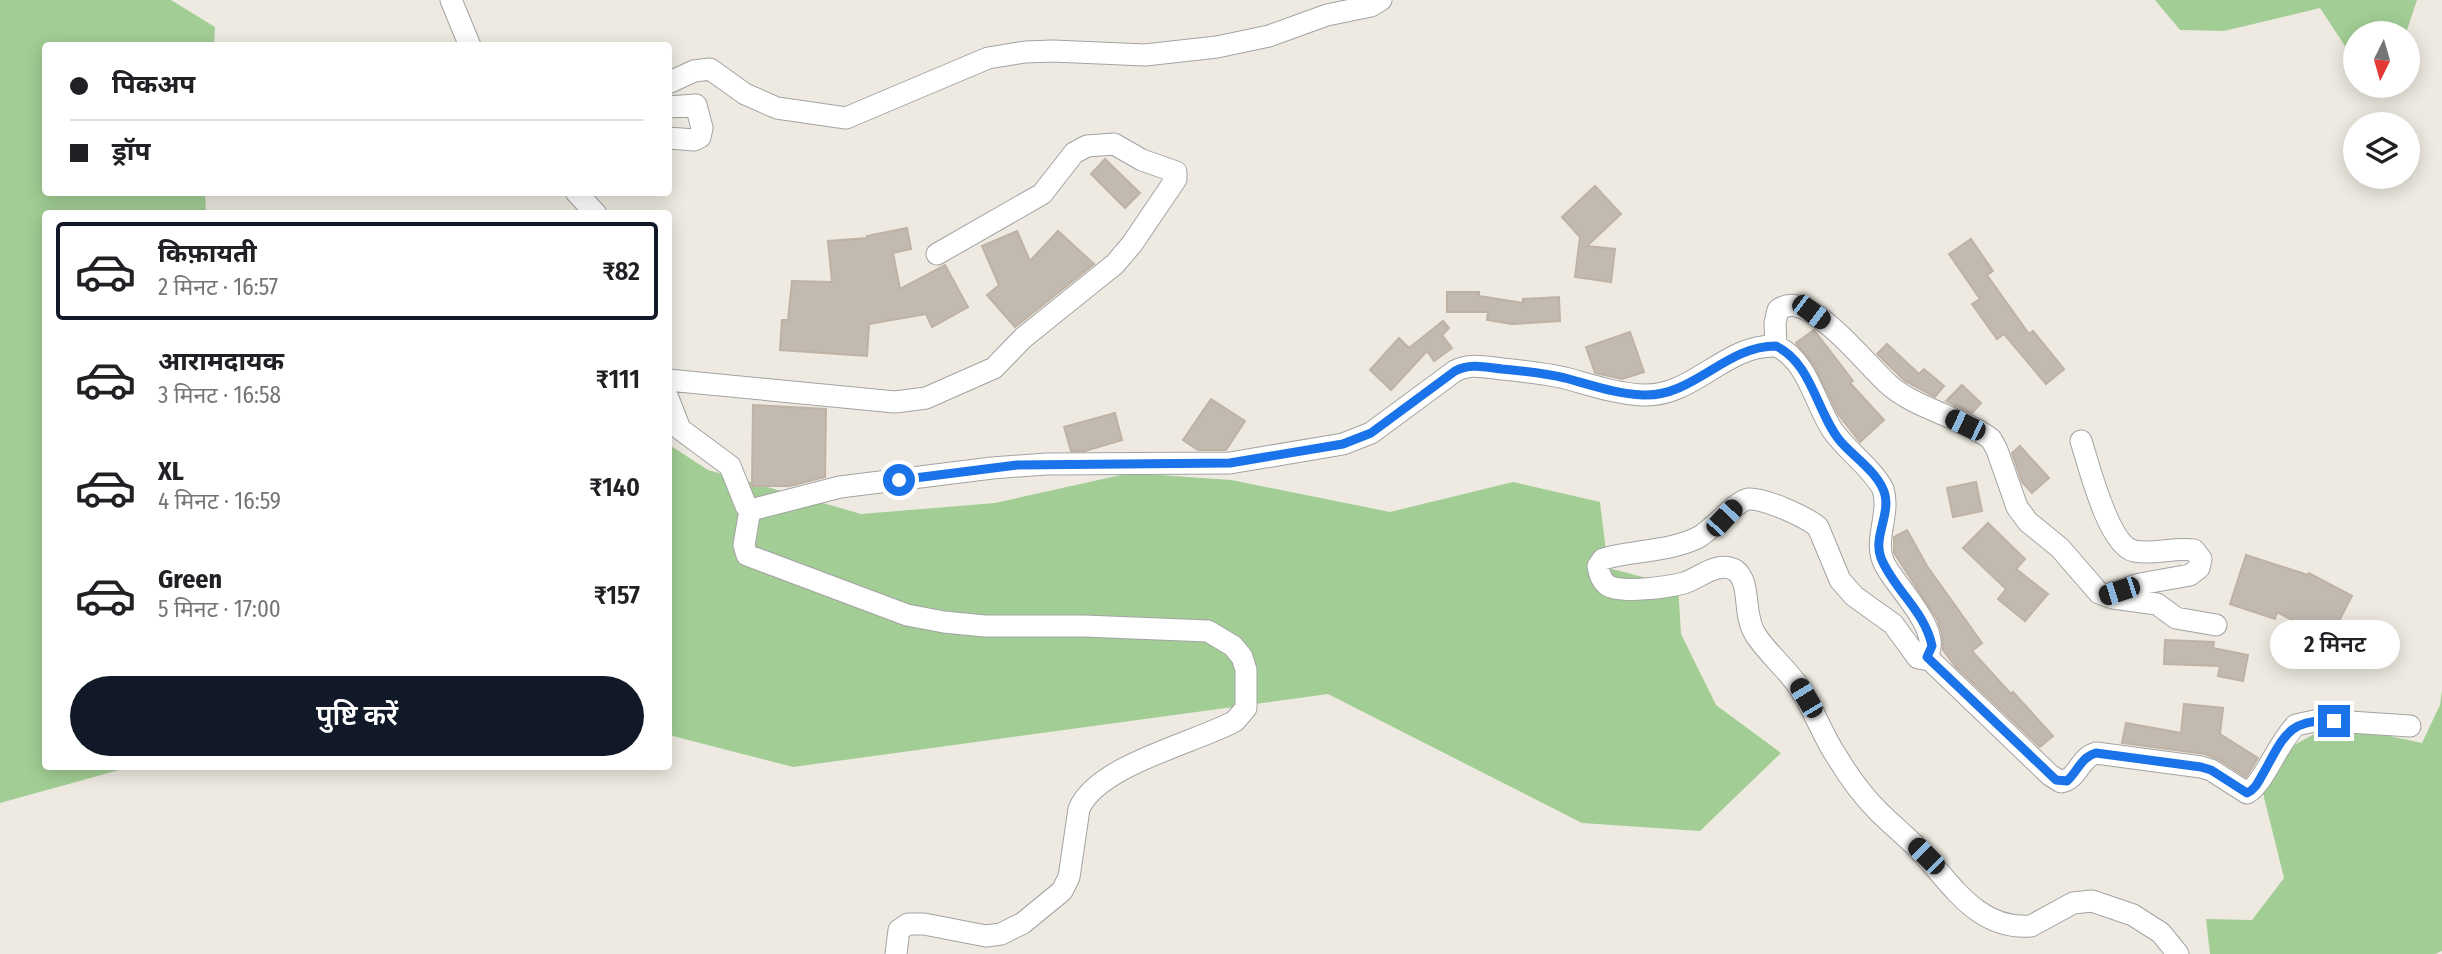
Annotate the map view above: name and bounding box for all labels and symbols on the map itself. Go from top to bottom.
north arrow [2343,21,2420,98]
car [1788,291,1835,333]
car [1942,406,1989,444]
route start [883,464,915,496]
car [1702,495,1747,541]
car [2096,575,2143,607]
callout: 2 मिनट [2269,620,2399,668]
car [1787,675,1826,721]
route end [2318,705,2350,737]
car [1904,834,1949,878]

